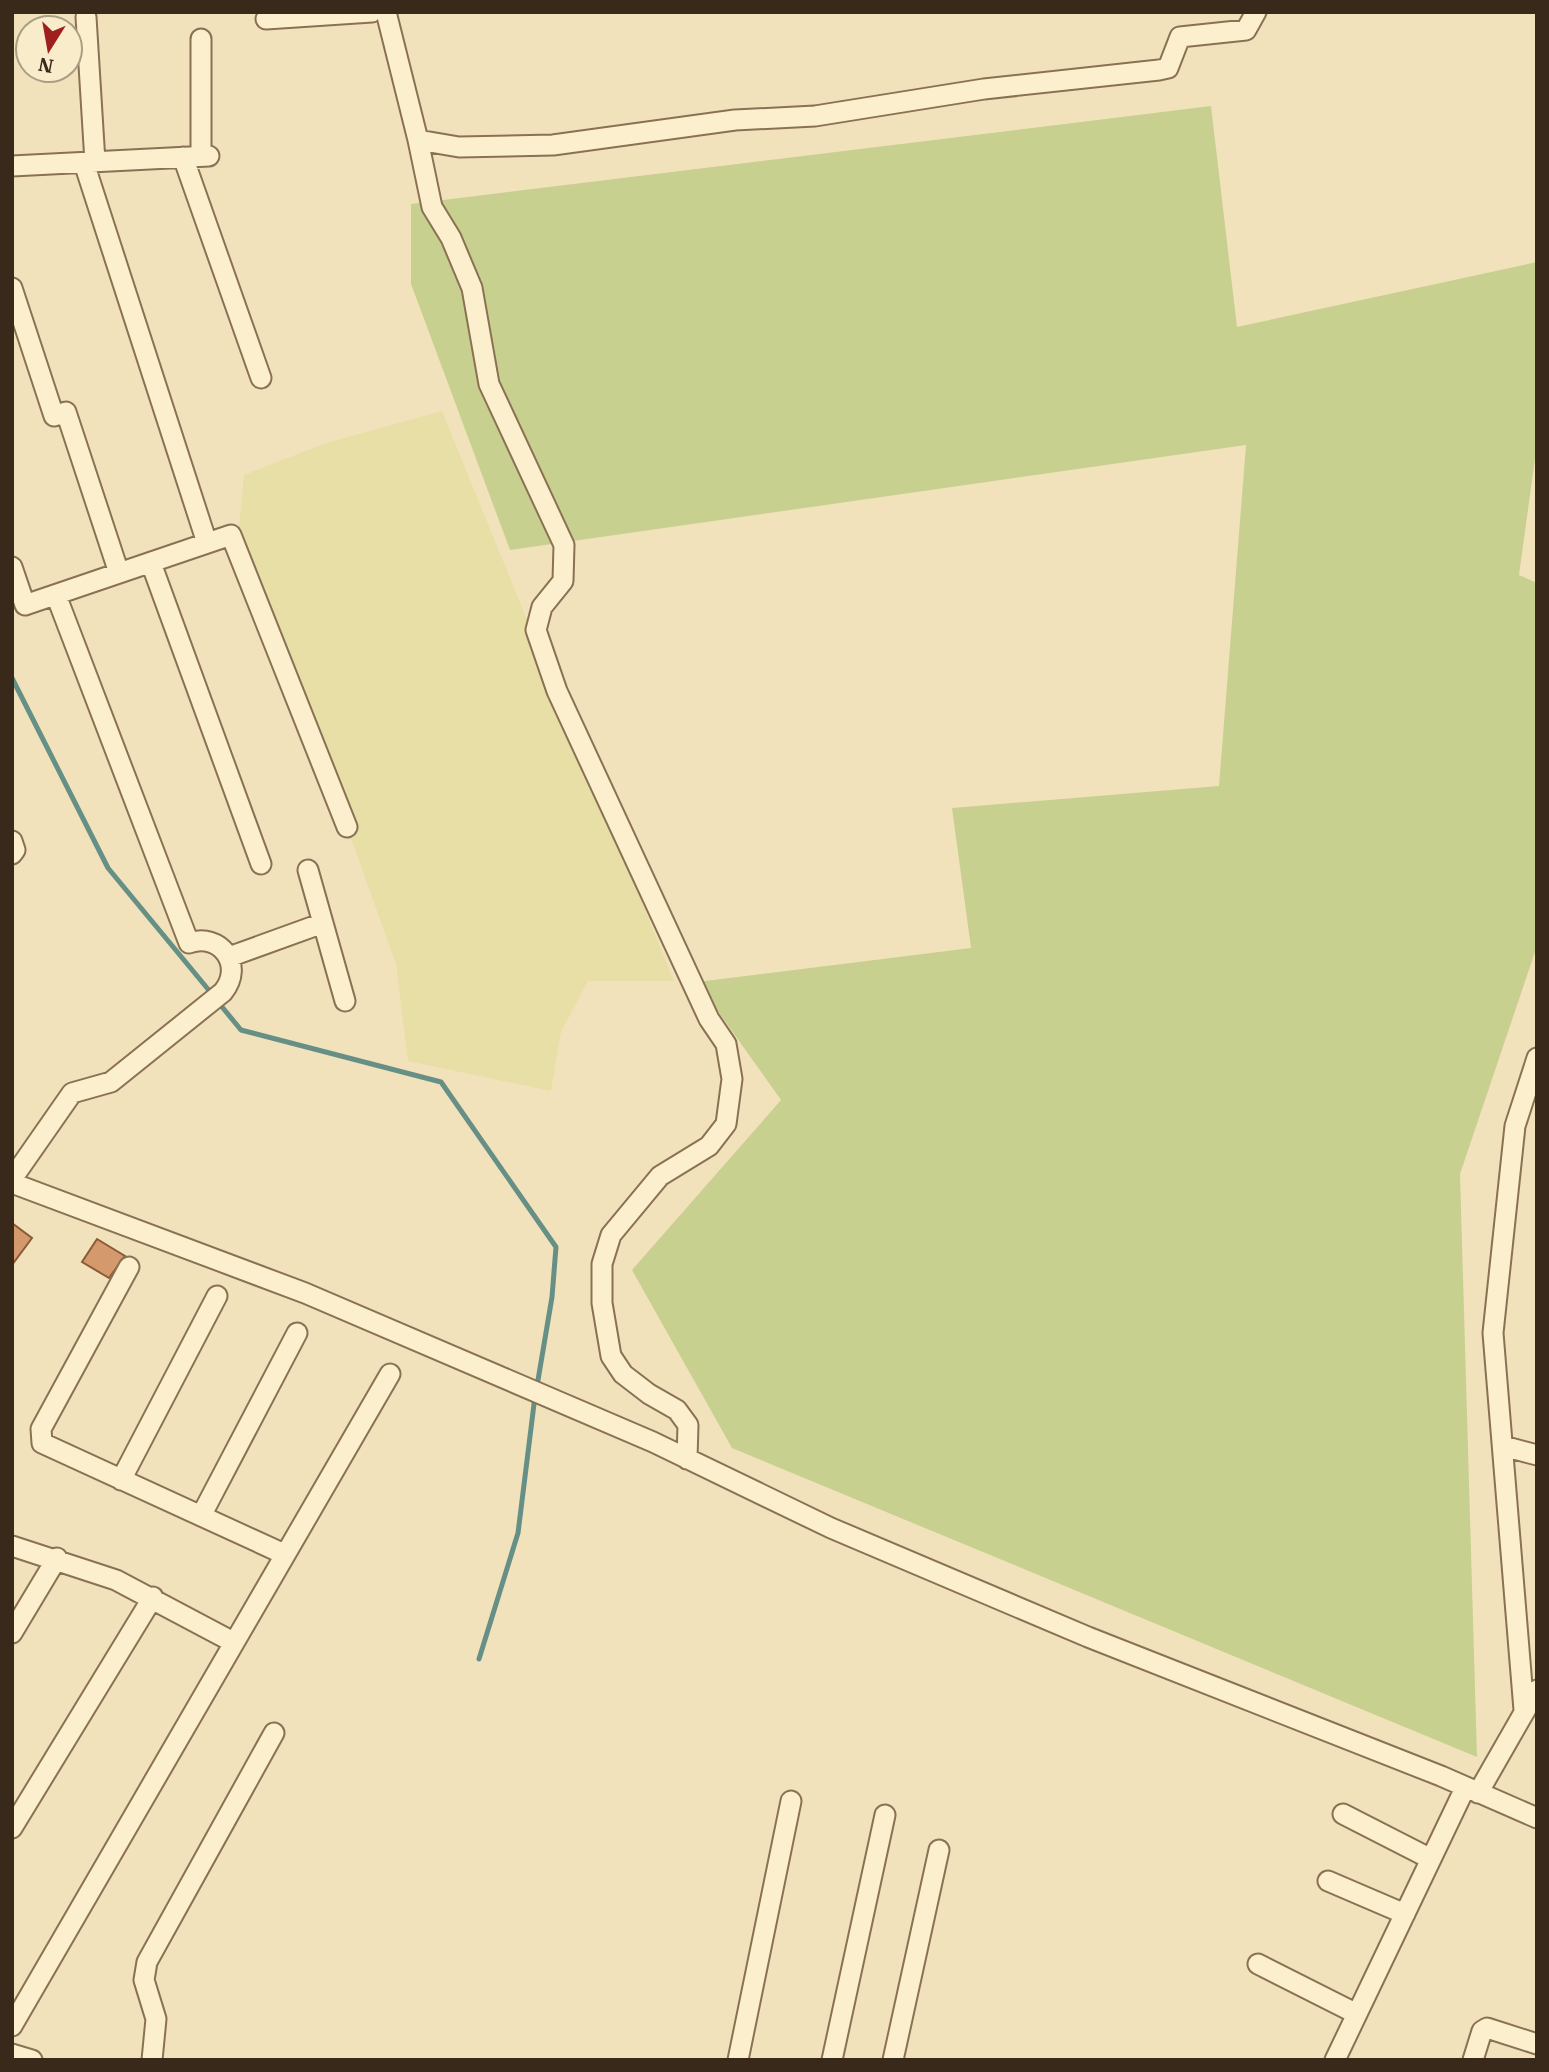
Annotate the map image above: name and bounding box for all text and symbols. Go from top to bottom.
north arrow [14,14,84,84]
text: N [36,52,55,79]

